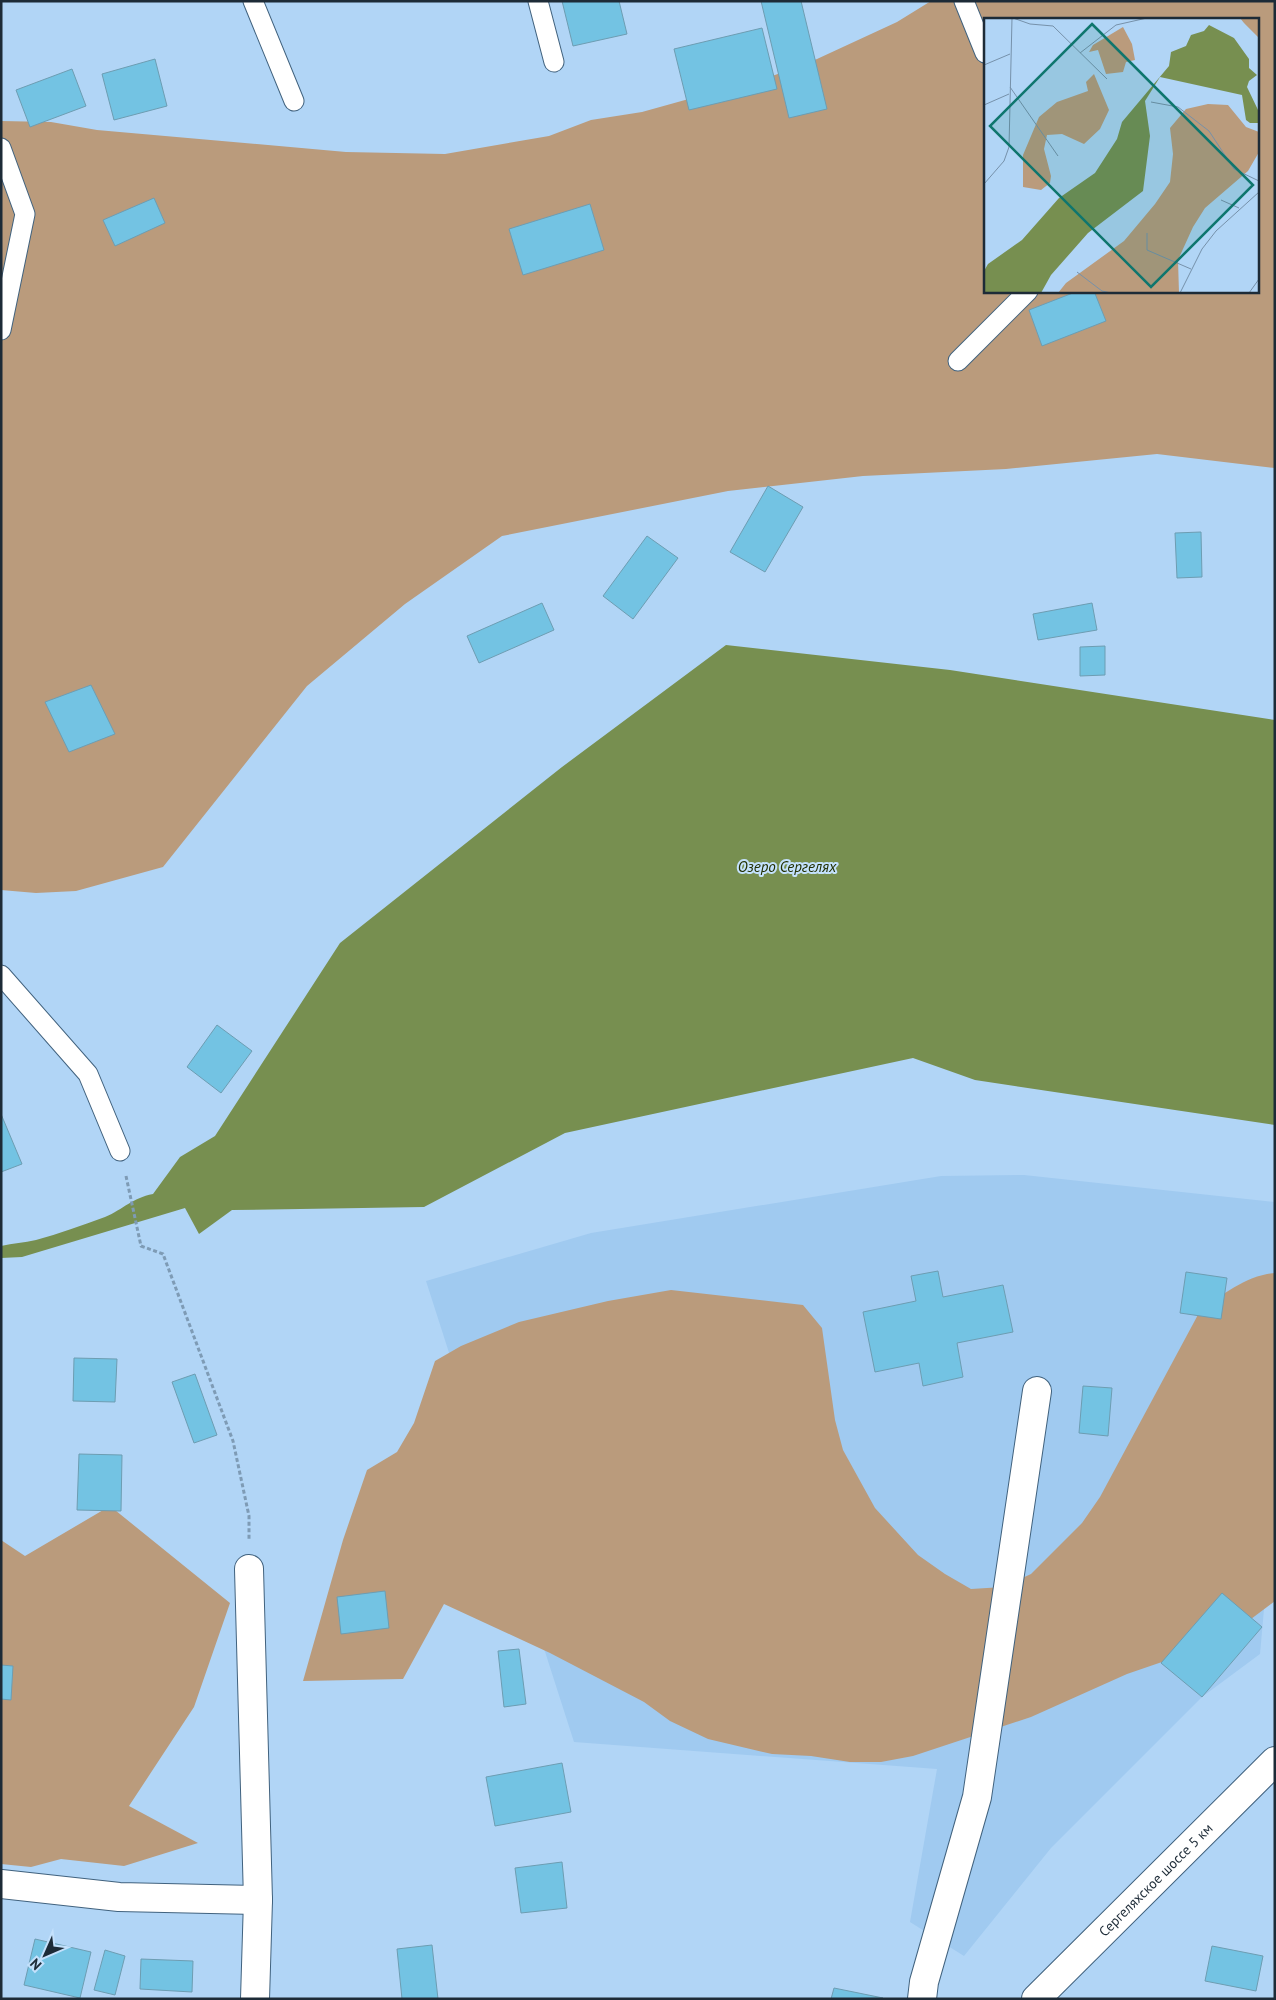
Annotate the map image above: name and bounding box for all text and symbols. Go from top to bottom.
inset map [984,18,1258,292]
water label: Озеро Сергелях [738,857,837,876]
street label: Сергеляхское шоссе 5 км [1095,1819,1217,1940]
north arrow [20,1930,70,1980]
text: N [26,1955,45,1974]

